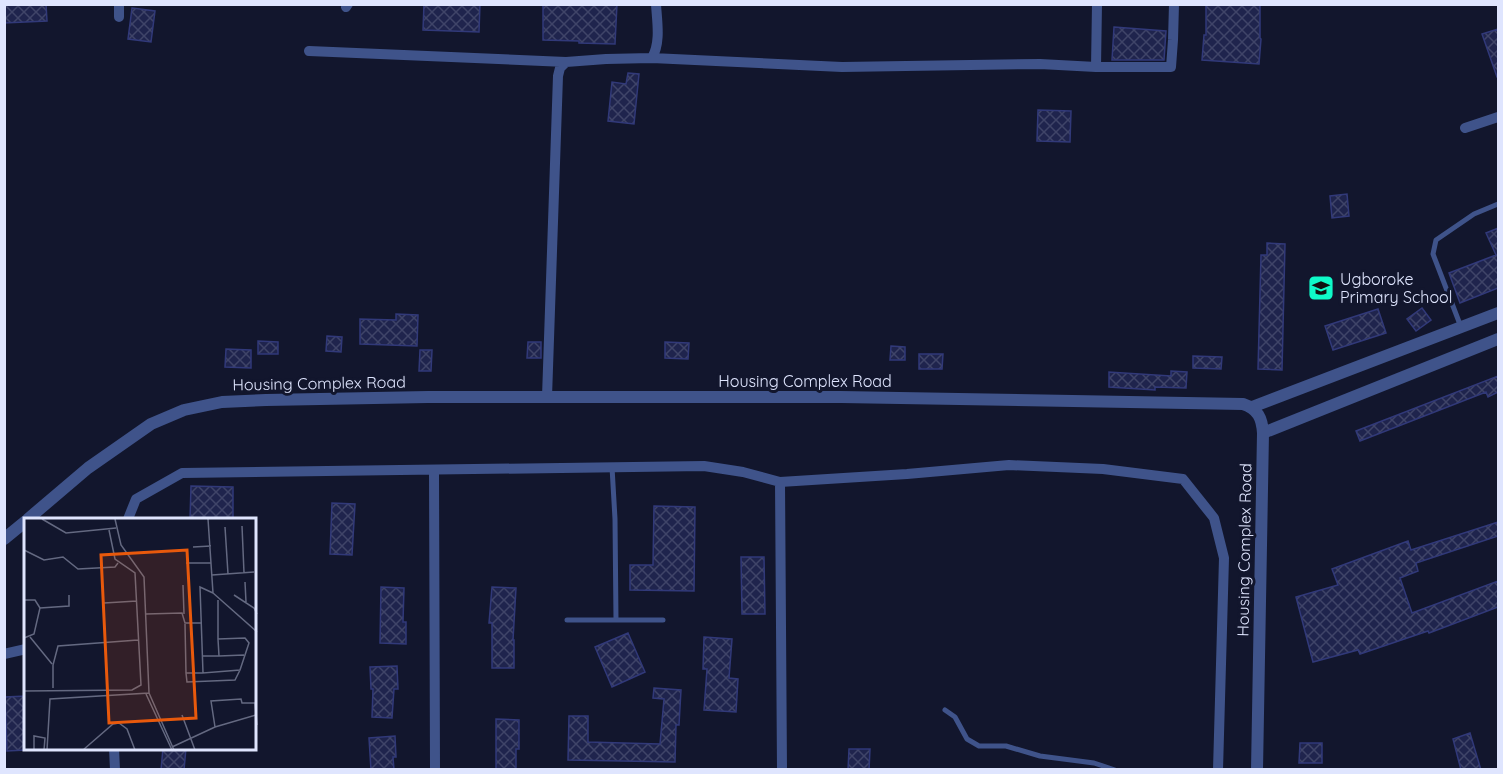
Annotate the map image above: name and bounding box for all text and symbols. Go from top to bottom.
place label: Ugboroke Primary School [1340,269,1452,307]
school or university icon: Ugboroke Primary School [1306,273,1336,303]
street label: Housing Complex Road [232,371,406,395]
street label: Housing Complex Road [718,371,892,391]
street label: Housing Complex Road [1232,463,1256,637]
inset map [24,518,256,750]

